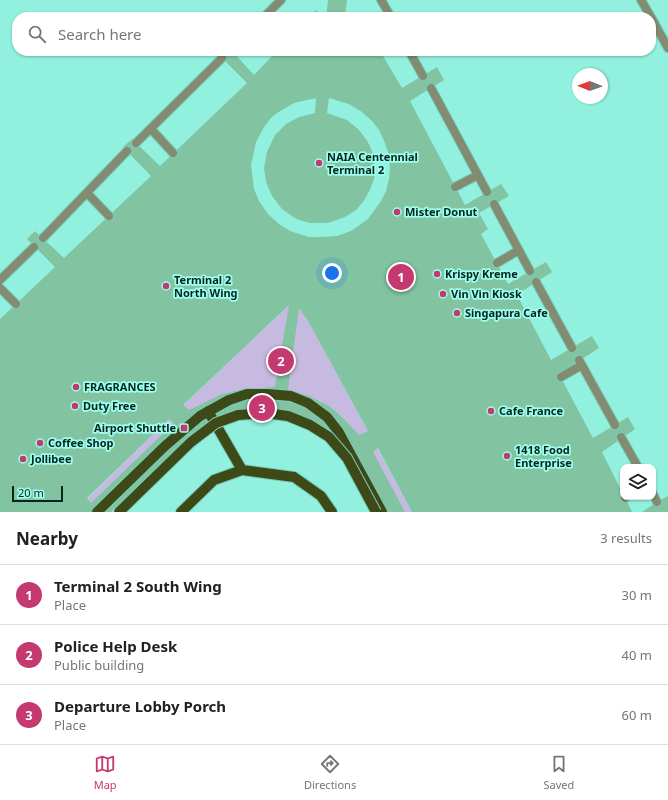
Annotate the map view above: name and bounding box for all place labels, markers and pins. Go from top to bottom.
place label: NAIA Centennial Terminal 2 [327,149,418,177]
marker: NAIA Centennial Terminal 2 [314,158,324,168]
place label: Mister Donut [405,204,478,219]
marker: Mister Donut [392,207,402,217]
pin: 1 [388,262,414,292]
place label: Krispy Kreme [445,266,518,281]
marker: Krispy Kreme [432,269,442,279]
place label: Terminal 2 North Wing [174,272,238,300]
marker: Terminal 2 North Wing [161,281,171,291]
place label: Vin Vin Kiosk [451,286,522,301]
marker: Vin Vin Kiosk [438,289,448,299]
place label: Singapura Cafe [465,305,548,320]
marker: Singapura Cafe [452,308,462,318]
pin: 2 [268,346,294,376]
place label: FRAGRANCES [84,379,156,394]
marker: FRAGRANCES [71,382,81,392]
pin: 3 [249,393,275,423]
place label: Duty Free [83,398,136,413]
marker: Duty Free [70,401,80,411]
place label: Cafe France [499,403,563,418]
marker: Cafe France [486,406,496,416]
place label: Airport Shuttle [94,420,176,435]
marker: Airport Shuttle [179,423,189,433]
place label: Coffee Shop [48,435,114,450]
marker: Coffee Shop [35,438,45,448]
place label: 1418 Food Enterprise [515,442,572,470]
place label: Jollibee [30,451,72,466]
marker: 1418 Food Enterprise [502,451,512,461]
marker: Jollibee [18,454,28,464]

